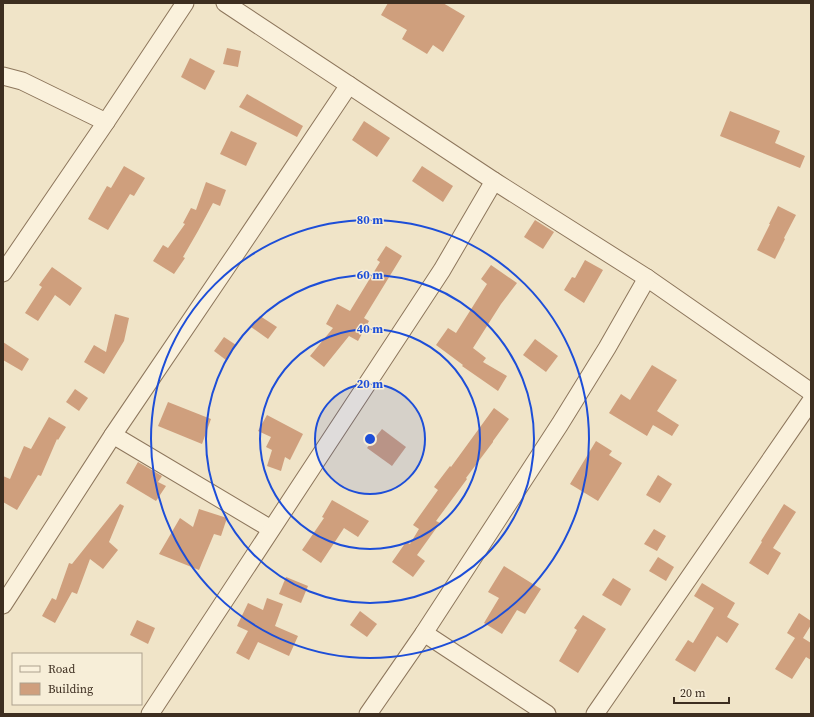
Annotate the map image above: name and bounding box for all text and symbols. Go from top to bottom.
text: 80 m [357,212,383,228]
text: 60 m [357,267,383,283]
text: 40 m [357,321,383,337]
text: 20 m [357,376,383,392]
centre of rings [363,432,377,446]
legend [12,653,142,705]
text: Road [48,661,75,677]
scale bar [674,679,729,705]
text: Building [48,681,93,697]
text: 20 m [680,685,706,701]

